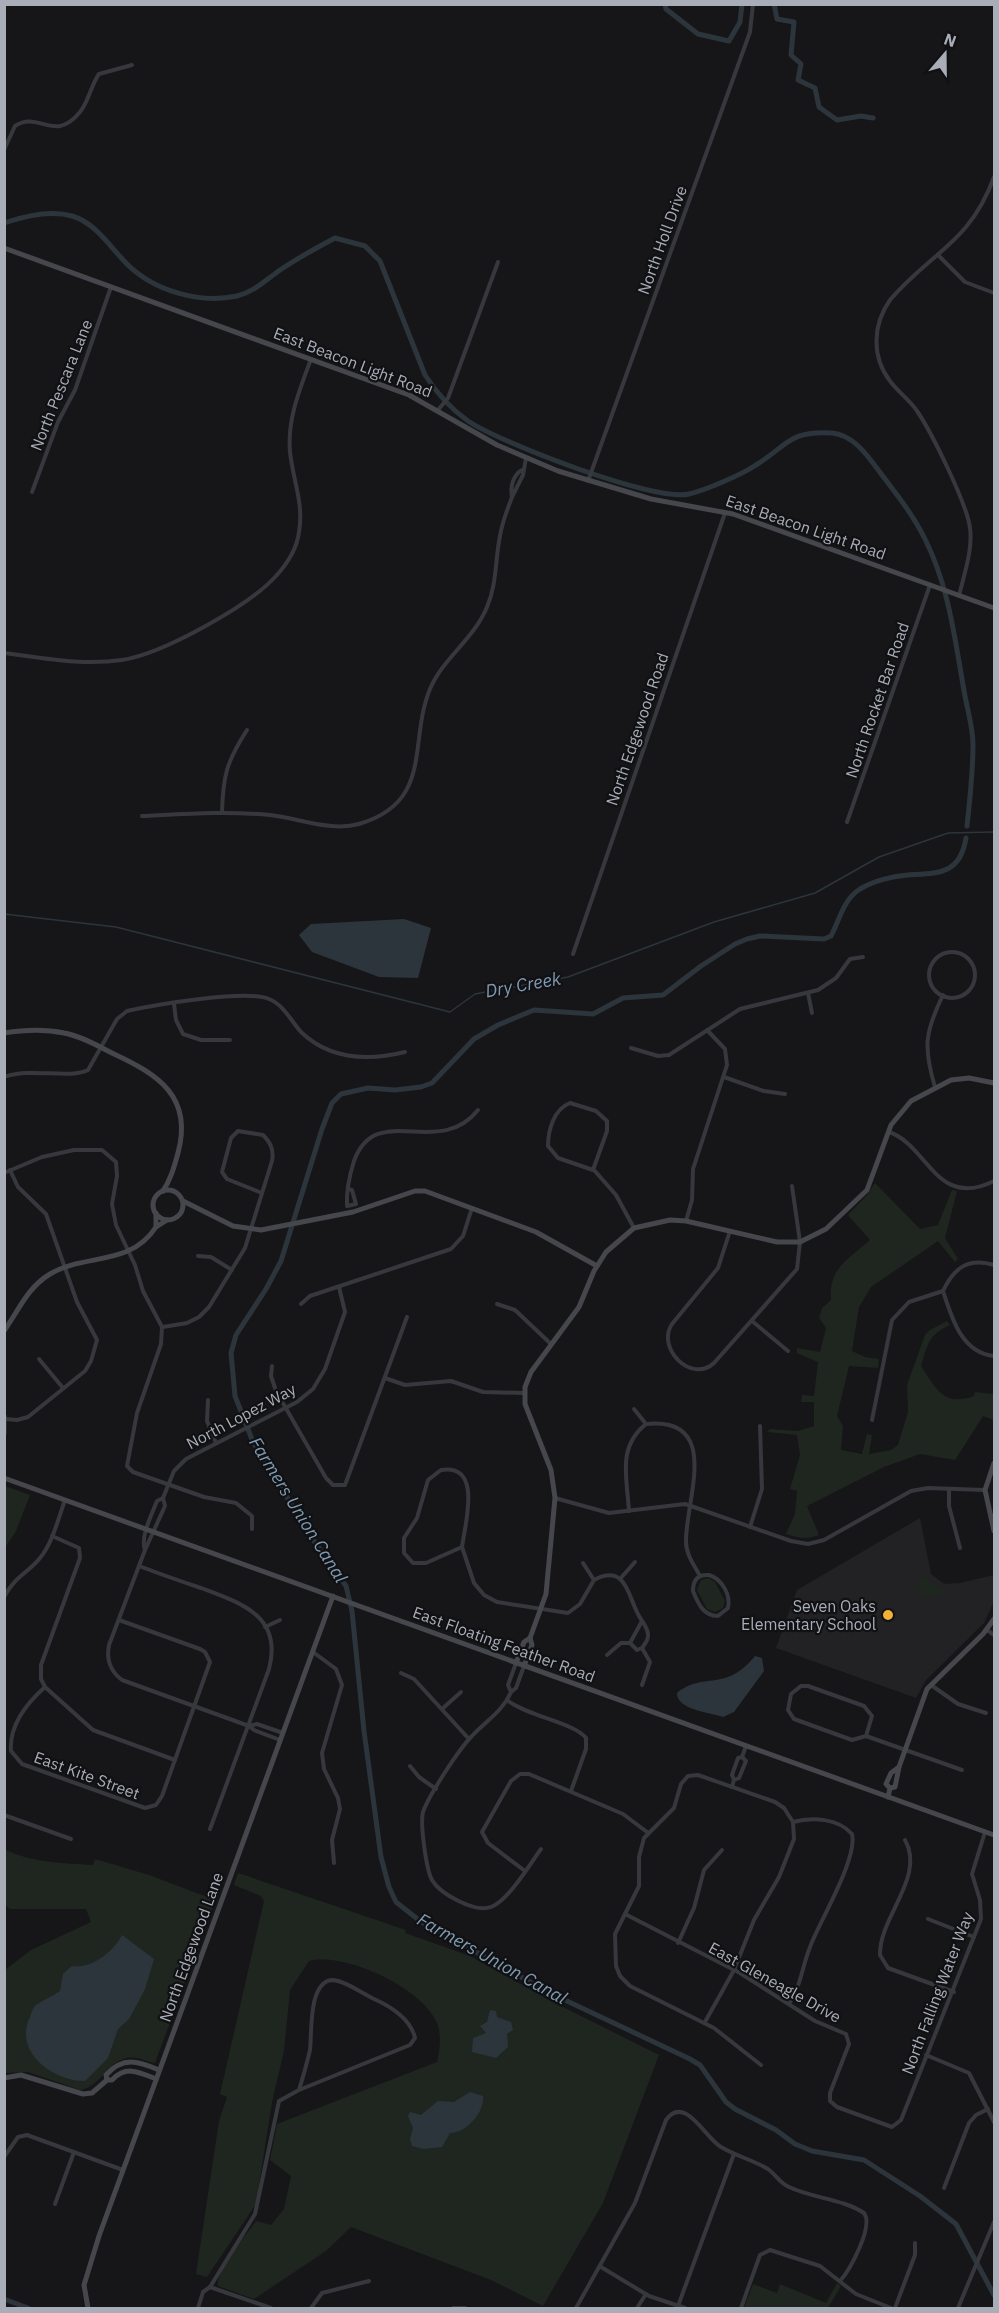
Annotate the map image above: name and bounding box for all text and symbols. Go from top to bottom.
north arrow [915,24,975,84]
text: N [941,29,959,51]
street label: North Holl Drive [633,183,691,297]
street label: North Pescara Lane [26,316,97,454]
street label: East Beacon Light Road [271,323,435,401]
street label: East Beacon Light Road [723,490,889,564]
street label: North Rocket Bar Road [841,619,913,781]
street label: North Edgewood Road [601,650,673,808]
water label: Dry Creek [483,966,563,1002]
street label: North Lopez Way [183,1379,299,1453]
water label: Farmers Union Canal [244,1433,353,1587]
place label: Seven Oaks Elementary School [741,1596,876,1634]
street label: East Floating Feather Road [410,1602,598,1686]
marker: Seven Oaks Elementary School [881,1608,895,1622]
street label: East Kite Street [31,1747,143,1803]
street label: North Edgewood Lane [155,1869,227,2025]
water label: Farmers Union Canal [413,1908,571,2009]
street label: North Falling Water Way [897,1909,977,2077]
street label: East Gleneagle Drive [705,1937,845,2027]

